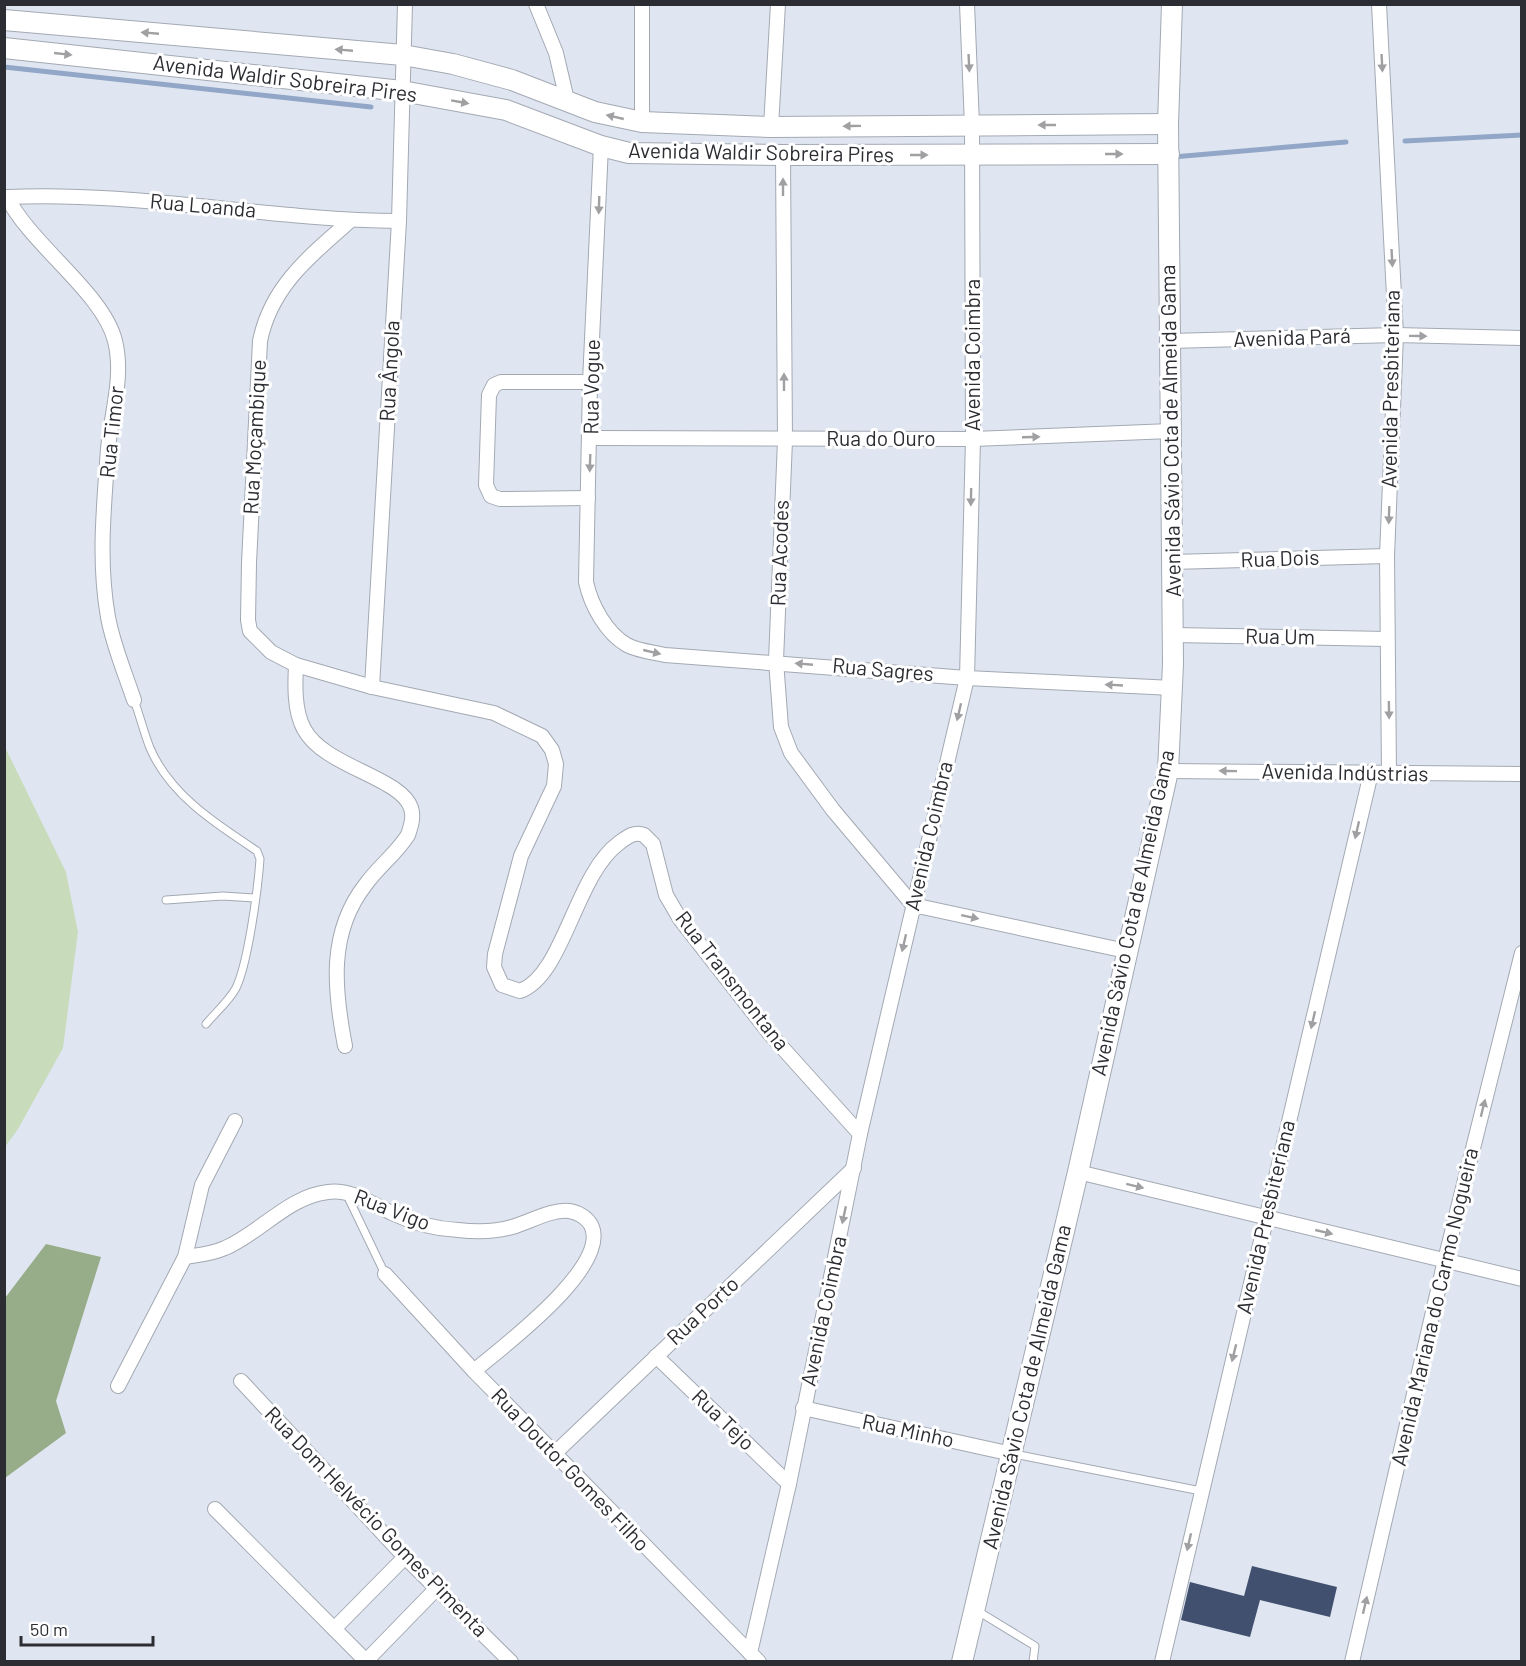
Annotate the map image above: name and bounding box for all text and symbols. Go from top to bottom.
one-way arrow [141,28,160,38]
one-way arrow [335,45,354,55]
one-way arrow [53,49,72,59]
street label: Avenida Waldir Sobreira Pires [152,49,419,106]
one-way arrow [965,53,974,72]
one-way arrow [1378,53,1387,72]
one-way arrow [450,98,469,107]
one-way arrow [605,112,624,121]
one-way arrow [1037,120,1056,130]
one-way arrow [842,121,861,131]
street label: Avenida Waldir Sobreira Pires [628,137,894,166]
one-way arrow [1105,149,1124,159]
one-way arrow [910,150,929,160]
one-way arrow [778,177,788,196]
street label: Rua Loanda [149,187,257,222]
one-way arrow [595,195,604,214]
one-way arrow [1387,248,1396,267]
street label: Avenida Sávio Cota de Almeida Gama [1154,265,1185,597]
street label: Avenida Coimbra [959,279,984,431]
street label: Avenida Presbiteriana [1375,290,1404,488]
street label: Rua Ângola [373,320,404,422]
street label: Avenida Pará [1233,322,1351,351]
one-way arrow [1408,331,1427,340]
street label: Rua Vogue [577,339,604,435]
street label: Rua Moçambique [237,359,270,515]
one-way arrow [779,372,789,391]
street label: Rua Timor [93,384,128,479]
street label: Rua do Ouro [826,425,936,450]
one-way arrow [1022,432,1041,441]
one-way arrow [585,453,594,472]
one-way arrow [967,488,976,507]
street label: Rua Acodes [764,499,793,607]
one-way arrow [1384,506,1394,525]
street label: Rua Dois [1240,544,1320,571]
street label: Rua Um [1245,622,1315,649]
one-way arrow [643,648,662,658]
street label: Rua Sagres [831,652,935,685]
one-way arrow [794,659,813,669]
one-way arrow [1105,680,1124,689]
one-way arrow [1384,701,1394,720]
one-way arrow [953,703,963,721]
street label: Avenida Sávio Cota de Almeida Gama [1085,747,1178,1078]
street label: Avenida Coimbra [898,758,957,913]
street label: Avenida Indústrias [1261,758,1429,785]
one-way arrow [1219,767,1238,776]
one-way arrow [1352,821,1362,839]
street label: Rua Transmontana [671,905,795,1055]
one-way arrow [961,913,980,922]
one-way arrow [899,934,909,952]
one-way arrow [1307,1011,1317,1029]
one-way arrow [1478,1099,1488,1118]
street label: Avenida Presbiteriana [1230,1117,1299,1316]
street label: Avenida Mariana do Carmo Nogueira [1385,1145,1482,1468]
one-way arrow [1126,1182,1144,1192]
street label: Rua Vigo [351,1183,434,1235]
one-way arrow [839,1206,848,1225]
street label: Avenida Sávio Cota de Almeida Gama [976,1222,1075,1551]
one-way arrow [1315,1228,1334,1238]
street label: Avenida Coimbra [794,1233,851,1388]
street label: Rua Porto [661,1270,743,1349]
one-way arrow [1228,1343,1238,1362]
street label: Rua Doutor Gomes Filho [487,1382,655,1556]
street label: Rua Tejo [688,1383,761,1455]
street label: Rua Dom Helvécio Gomes Pimenta [260,1401,494,1641]
street label: Rua Minho [860,1408,957,1451]
one-way arrow [1184,1533,1193,1552]
one-way arrow [1361,1595,1371,1614]
scale bar [21,1609,153,1647]
text: 50 m [30,1618,68,1640]

